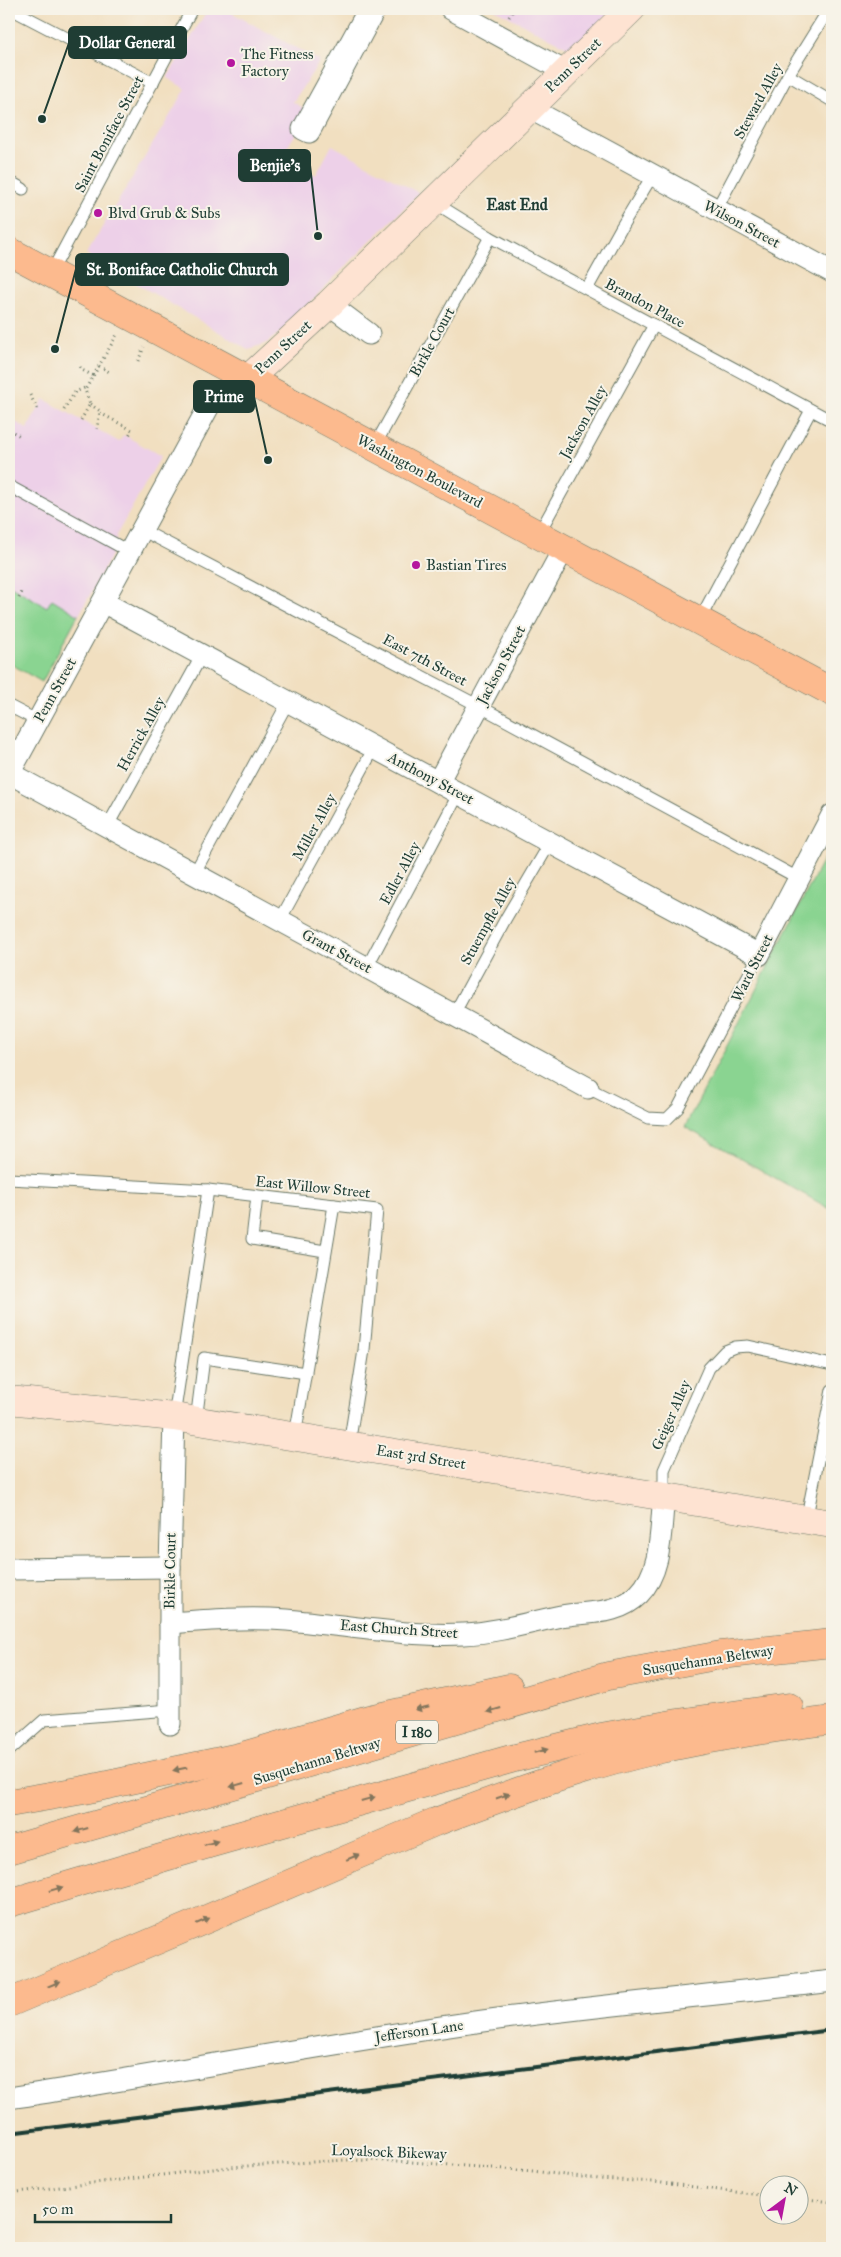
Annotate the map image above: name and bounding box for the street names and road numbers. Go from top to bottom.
street label: Penn Street [541,33,605,96]
street label: Steward Alley [730,59,787,142]
street label: Saint Boniface Street [71,72,148,196]
street label: Wilson Street [701,196,784,252]
street label: Brandon Place [602,274,688,332]
street label: Birkle Court [406,303,459,380]
street label: Penn Street [251,316,316,378]
street label: Jackson Alley [554,381,612,464]
street label: Washington Boulevard [354,430,486,512]
street label: Jackson Street [472,622,531,710]
street label: East 7th Street [380,630,471,690]
street label: Penn Street [30,654,80,726]
street label: Herrick Alley [113,693,169,774]
street label: Anthony Street [384,747,478,809]
street label: Miller Alley [288,789,340,864]
street label: Edler Alley [376,838,425,908]
street label: Stuempfle Alley [456,873,520,968]
street label: Grant Street [299,925,376,977]
street label: Ward Street [727,931,777,1005]
street label: East Willow Street [255,1172,372,1202]
street label: Geiger Alley [648,1376,695,1453]
street label: East 3rd Street [375,1441,468,1473]
street label: Birkle Court [160,1532,180,1610]
street label: East Church Street [339,1616,459,1642]
street label: Susquehanna Beltway [641,1641,776,1680]
road number: I 180 [396,1720,438,1744]
street label: Susquehanna Beltway [251,1733,384,1790]
street label: Jefferson Lane [372,2016,465,2047]
street label: Loyalsock Bikeway [331,2141,448,2163]

